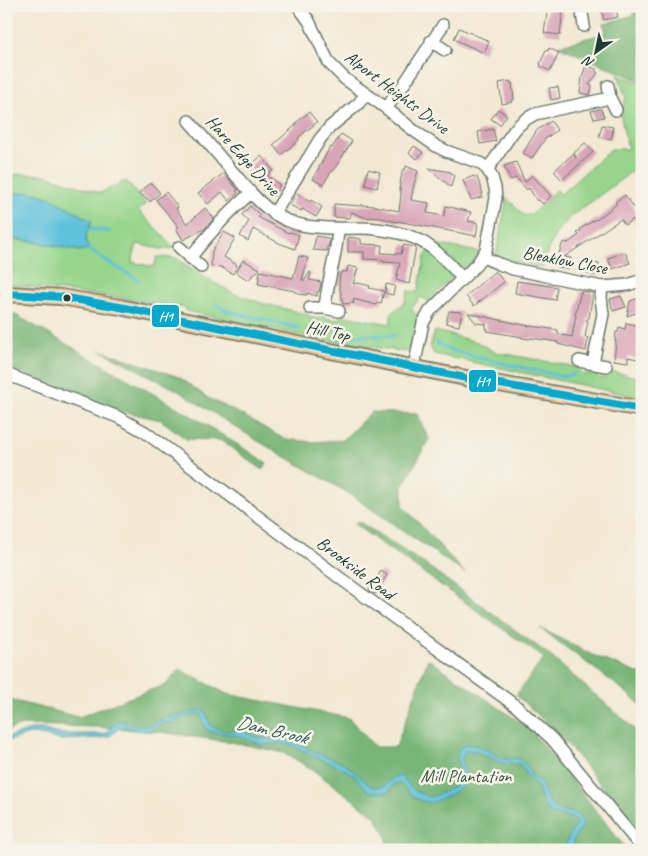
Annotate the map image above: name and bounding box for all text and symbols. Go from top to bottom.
north arrow [570,28,620,78]
street label: Alport Heights Drive [341,46,454,139]
text: N [579,52,597,72]
street label: Hare Edge Drive [201,110,285,200]
street label: Bleaklow Close [521,241,610,279]
unlabelled marker [62,293,72,303]
line badge: H1 [151,304,180,328]
text: H1 [159,308,175,325]
street label: Hill Top [304,316,353,347]
line badge: H1 [468,369,497,393]
text: H1 [476,373,492,390]
street label: Brookside Road [313,531,402,606]
water label: Dam Brook [234,710,313,751]
park label: Mill Plantation [421,765,512,787]

